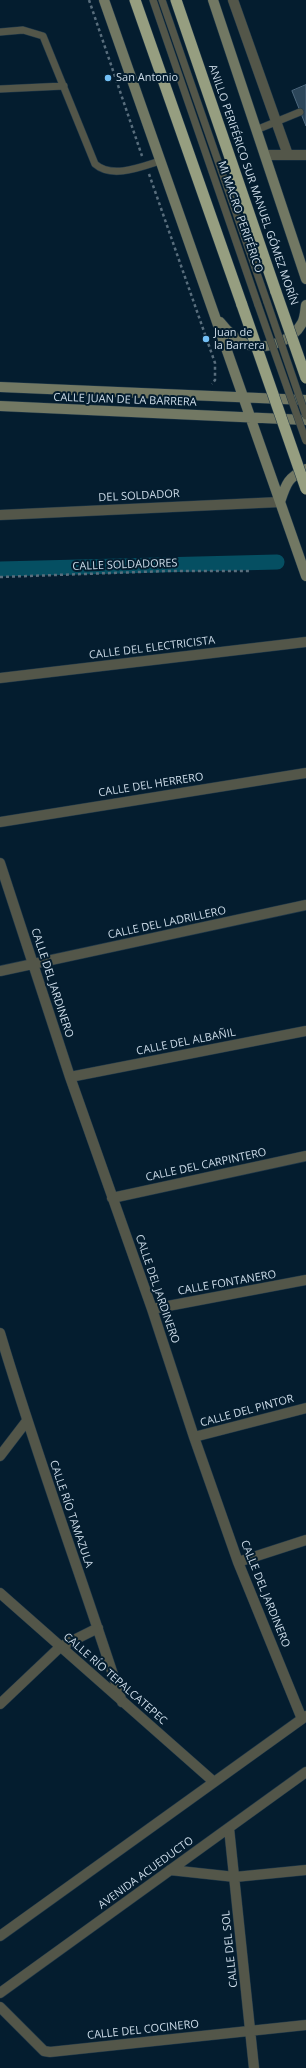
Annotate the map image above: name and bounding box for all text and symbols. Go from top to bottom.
street label: ANILLO PERIFÉRICO SUR MANUEL GÓMEZ MORÍN [205,63,301,307]
place label: San Antonio [116,71,178,85]
marker: San Antonio [103,73,113,83]
street label: MI MACRO PERIFÉRICO [215,159,265,275]
place label: Juan de la Barrera [214,326,265,352]
marker: Juan de la Barrera [201,334,211,344]
street label: CALLE JUAN DE LA BARRERA [53,391,197,409]
street label: DEL SOLDADOR [98,487,180,505]
street label: CALLE SOLDADORES [72,557,178,573]
street label: CALLE DEL ELECTRICISTA [88,634,216,662]
street label: CALLE DEL HERRERO [97,770,205,800]
street label: CALLE DEL LADRILLERO [107,904,227,942]
street label: CALLE DEL JARDINERO [28,927,76,1039]
street label: CALLE DEL ALBAÑIL [135,1026,237,1058]
street label: CALLE DEL CARPINTERO [144,1146,268,1184]
street label: CALLE DEL JARDINERO [132,1233,182,1345]
street label: CALLE FONTANERO [177,1268,277,1298]
street label: CALLE DEL PINTOR [199,1392,295,1430]
street label: CALLE RÍO TAMAZULA [46,1459,96,1569]
street label: CALLE DEL JARDINERO [237,1538,293,1650]
street label: CALLE RÍO TEPALCATEPEC [61,1630,169,1728]
street label: AVENIDA ACUEDUCTO [96,1834,196,1912]
street label: CALLE DEL SOL [219,1910,241,1988]
street label: CALLE DEL COCINERO [86,2018,200,2042]

